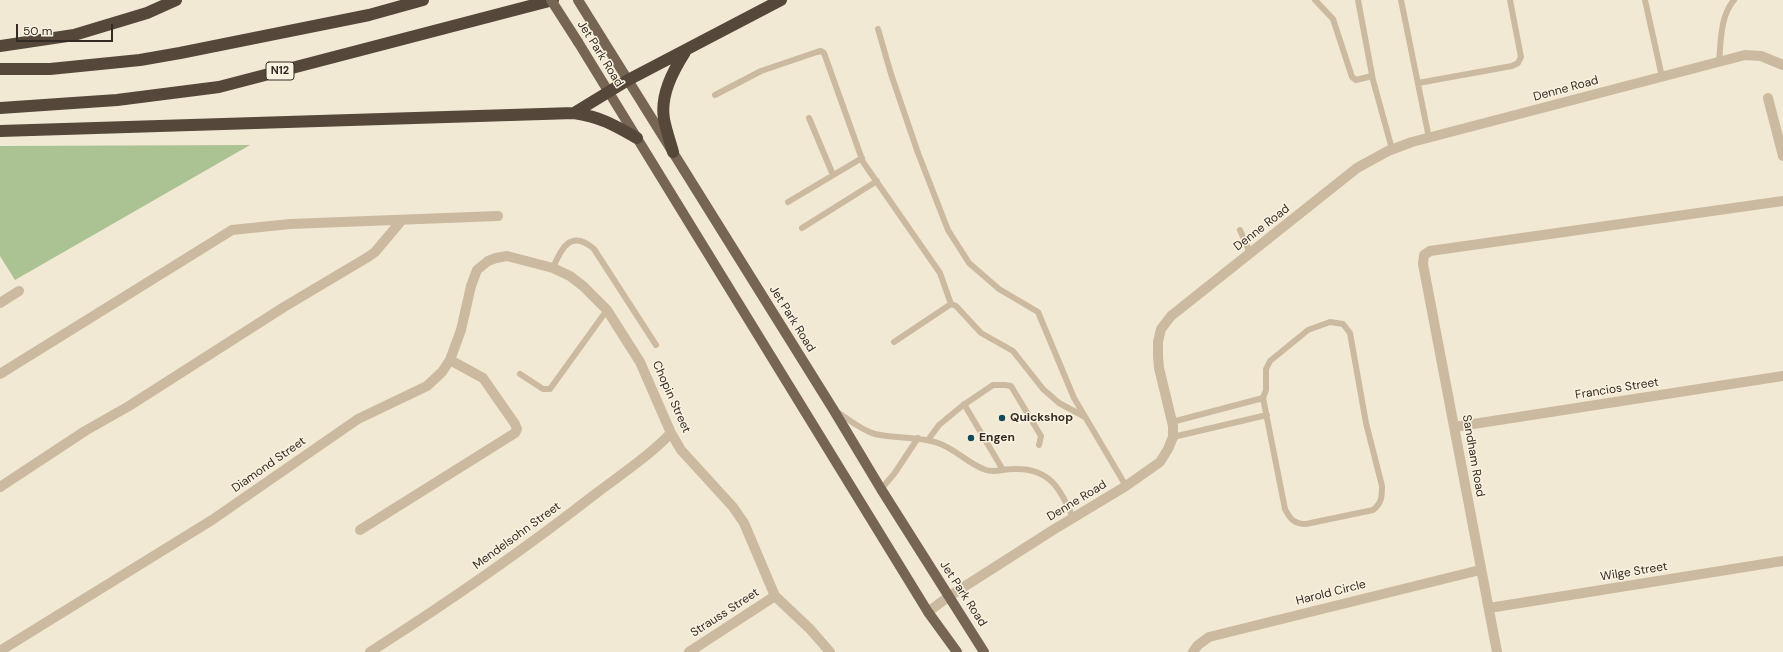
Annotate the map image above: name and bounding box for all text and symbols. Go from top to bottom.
scale bar [18,16,115,42]
street label: Jet Park Road [574,18,626,90]
text: 50 m [23,23,52,39]
road number: N12 [266,62,294,80]
street label: Denne Road [1532,73,1600,105]
street label: Denne Road [1231,202,1293,254]
street label: Jet Park Road [766,283,818,355]
street label: Chopin Street [649,359,693,435]
street label: Francios Street [1574,375,1660,403]
place label: Quickshop [1010,411,1073,425]
marker: Quickshop [997,413,1007,423]
street label: Sandham Road [1459,414,1487,498]
place label: Engen [979,431,1015,445]
marker: Engen [966,433,976,443]
street label: Diamond Street [229,434,309,496]
street label: Denne Road [1045,478,1109,524]
street label: Mendelsohn Street [470,499,564,573]
street label: Jet Park Road [936,558,990,630]
street label: Wilge Street [1599,560,1669,584]
street label: Harold Circle [1295,577,1367,609]
street label: Strauss Street [688,586,762,640]

